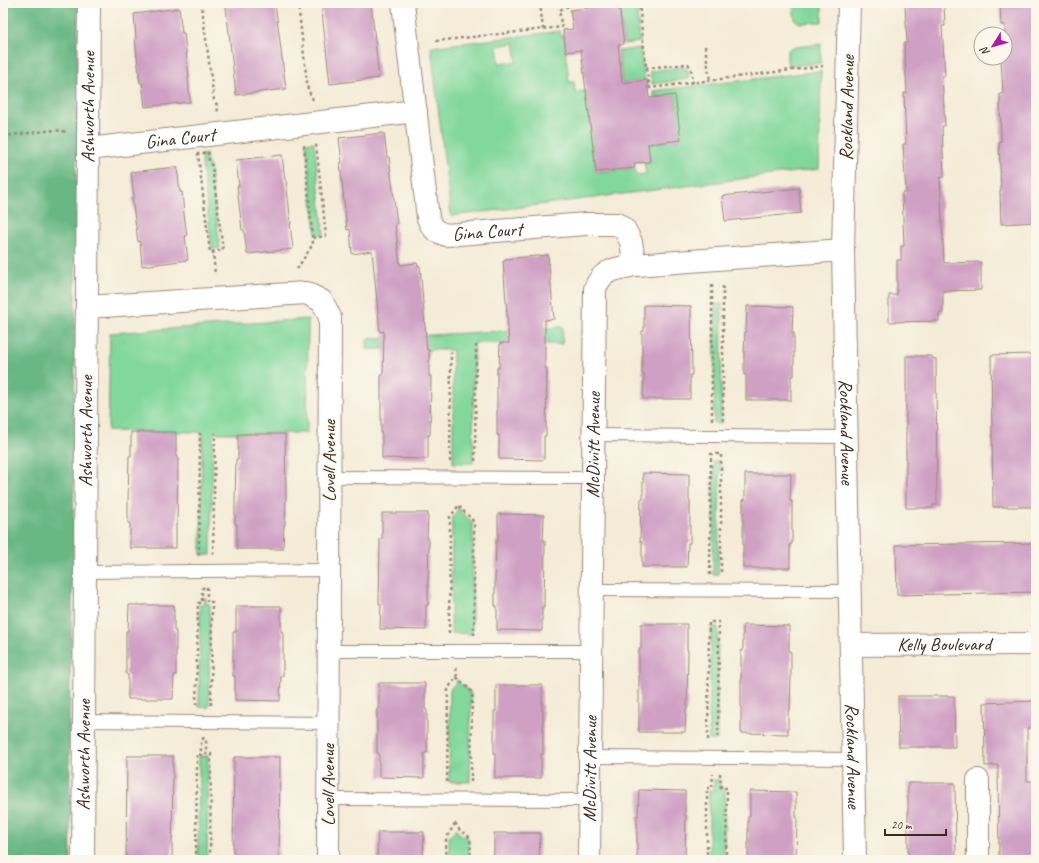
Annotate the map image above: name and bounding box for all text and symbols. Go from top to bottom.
north arrow [973,26,1013,66]
text: N [976,43,993,59]
street label: Ashworth Avenue [76,50,101,163]
street label: Rockland Avenue [834,53,860,161]
street label: Gina Court [144,122,219,154]
street label: Gina Court [452,217,526,246]
street label: Ashworth Avenue [74,374,98,487]
street label: Rockland Avenue [834,379,860,487]
street label: McDivitt Avenue [581,390,606,498]
street label: Lovell Avenue [317,418,341,502]
street label: Kelly Boulevard [897,632,994,657]
street label: Ashworth Avenue [71,698,96,811]
street label: Rockland Avenue [840,703,866,811]
street label: McDivitt Avenue [577,714,603,822]
street label: Lovell Avenue [316,742,340,826]
scale bar [885,811,946,837]
text: 20 m [891,817,913,833]

